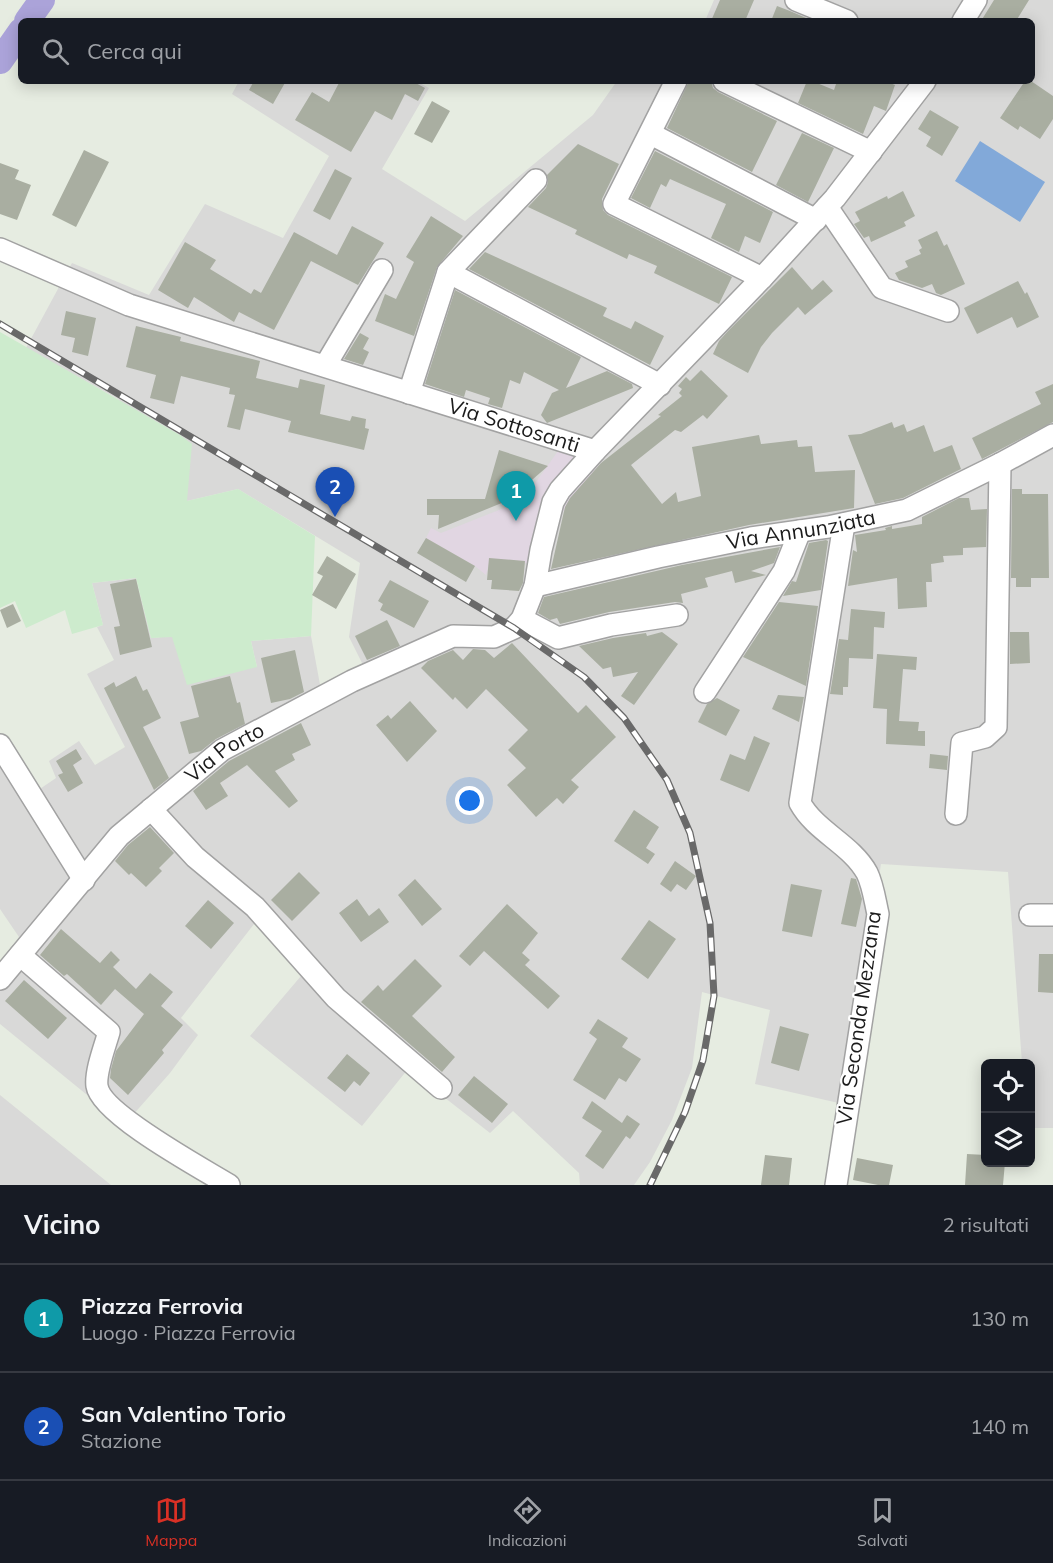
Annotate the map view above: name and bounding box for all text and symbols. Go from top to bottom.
search box [18,18,1035,84]
icon: search [39,35,72,68]
text: Cerca qui [87,37,182,65]
street label: Via Sottosanti [445,392,583,457]
pin: 2 [316,468,354,517]
pin: 1 [496,472,536,521]
street label: Via Annunziata [724,503,878,555]
street label: Via Porto [179,716,268,788]
your location [455,786,484,815]
street label: Via Seconda Mezzana [830,909,886,1127]
map controls [981,1059,1035,1167]
button: locate [981,1059,1035,1113]
button: layers [981,1113,1035,1167]
text: Vicino [24,1208,101,1241]
text: 2 risultati [943,1212,1029,1237]
text: Piazza Ferrovia [81,1292,243,1320]
text: 1 [38,1306,50,1331]
text: 130 m [970,1306,1029,1331]
text: Luogo · Piazza Ferrovia [81,1320,296,1345]
text: San Valentino Torio [81,1400,286,1428]
text: 2 [38,1414,50,1439]
text: 140 m [970,1414,1029,1439]
text: Stazione [81,1428,162,1453]
tab: Mappa [145,1494,197,1550]
tab: Indicazioni [488,1494,567,1550]
tab: Salvati [857,1494,908,1550]

